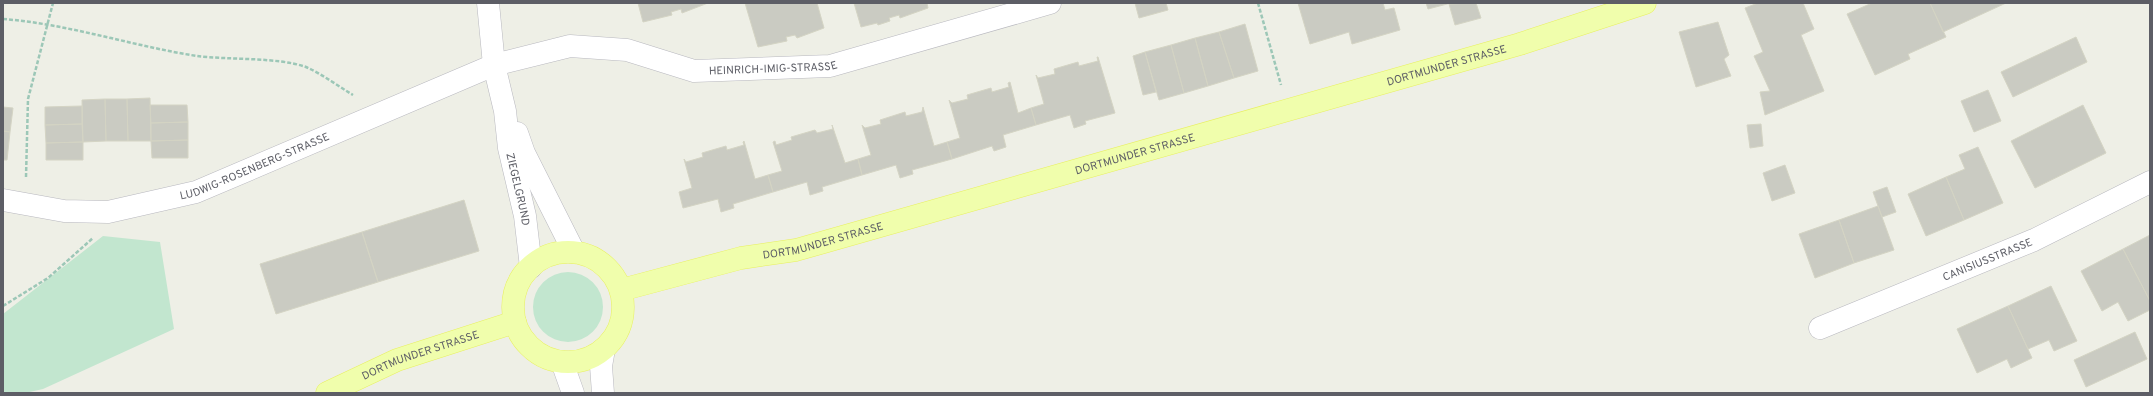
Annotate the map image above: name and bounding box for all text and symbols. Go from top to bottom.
street label: DORTMUNDER STRASSE [1385,42,1508,90]
street label: HEINRICH-IMIG-STRASSE [709,58,839,78]
street label: LUDWIG-ROSENBERG-STRASSE [178,130,332,203]
street label: DORTMUNDER STRASSE [1074,131,1197,178]
street label: ZIEGELGRUND [502,152,532,226]
street label: DORTMUNDER STRASSE [762,220,885,263]
street label: CANISIUSSTRASSE [1941,235,2035,285]
street label: DORTMUNDER STRASSE [360,328,481,384]

